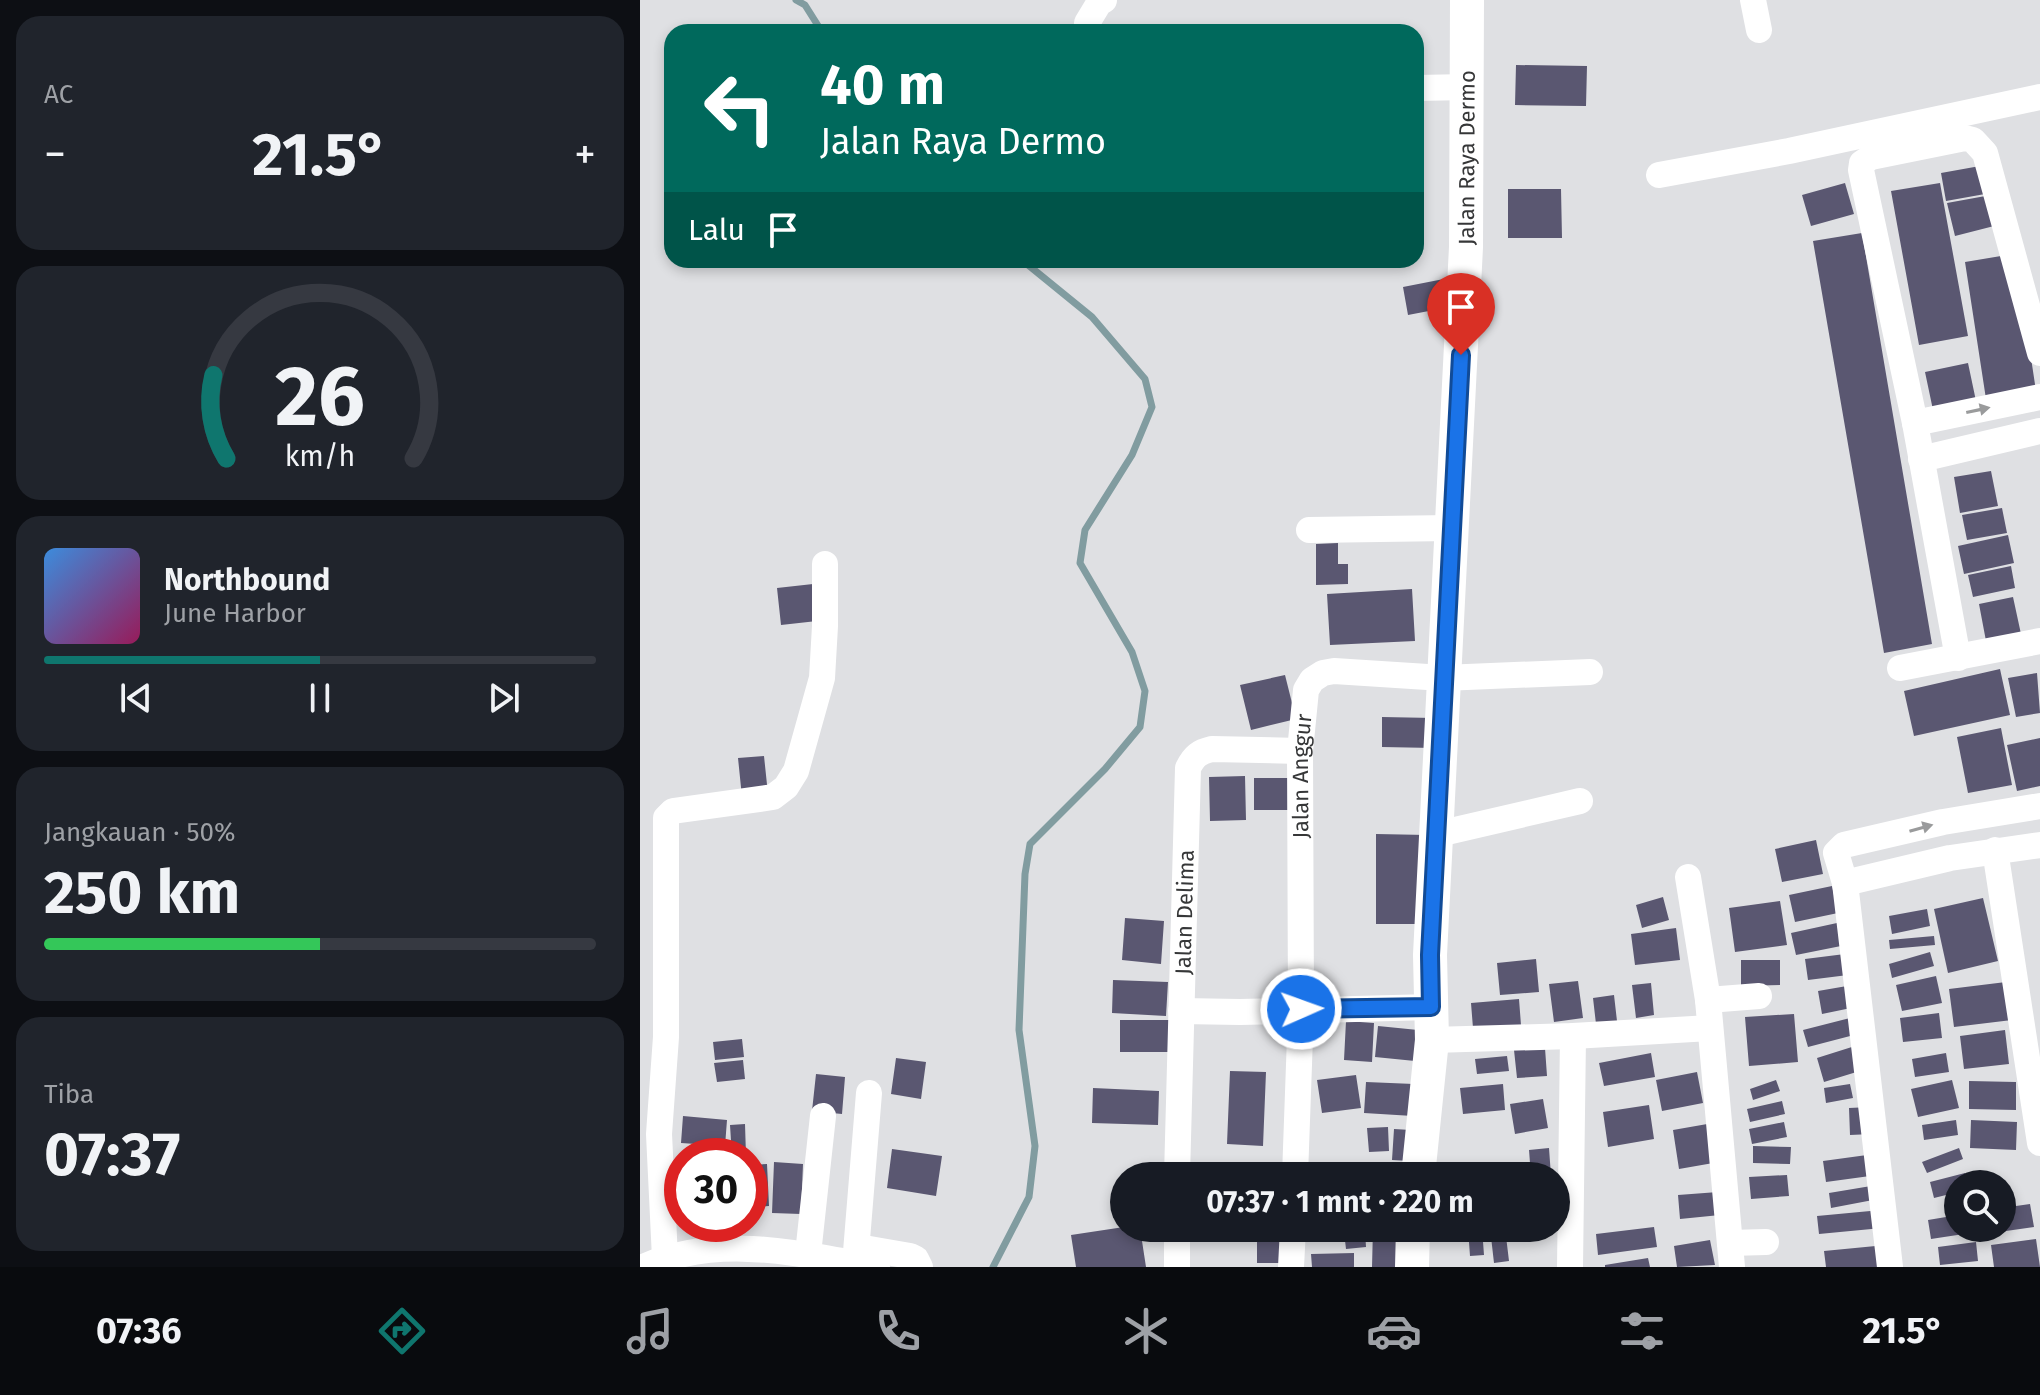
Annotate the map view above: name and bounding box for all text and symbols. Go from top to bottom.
text: 40 m [820,52,945,119]
icon: left [688,56,792,160]
street label: Jalan Raya Dermo [1453,70,1481,245]
text: AC [44,79,73,110]
text: 21.5° [252,119,388,191]
text: Jalan Raya Dermo [820,120,1106,164]
text: − [44,128,66,181]
text: + [574,128,596,181]
icon: arrive [761,208,805,252]
text: Lalu [688,212,745,248]
pin [1427,273,1495,355]
icon: arrive [1439,285,1483,329]
text: 26 [275,347,365,447]
one-way arrow [1965,403,1990,416]
text: km/h [285,439,355,474]
text: Northbound [164,562,330,598]
text: June Harbor [164,598,306,629]
icon: previous [114,676,158,720]
icon: pause [298,676,342,720]
icon: next [482,676,526,720]
street label: Jalan Anggur [1287,712,1318,839]
text: Jangkauan · 50% [44,817,235,848]
one-way arrow [1909,821,1933,834]
street label: Jalan Delima [1169,849,1200,975]
text: 250 km [44,857,240,929]
position arrow [1259,967,1343,1051]
text: Tiba [44,1079,94,1110]
text: 07:37 [44,1119,180,1191]
speed limit sign: 30 [664,1138,768,1242]
map controls [1944,1170,2016,1242]
button: search [1944,1170,2016,1242]
text: 07:37 · 1 mnt · 220 m [1206,1184,1474,1220]
icon: directions [374,1303,430,1359]
icon: music [622,1303,678,1359]
icon: phone [870,1303,926,1359]
icon: climate [1118,1303,1174,1359]
icon: car [1366,1303,1422,1359]
icon: filters [1614,1303,1670,1359]
text: 07:36 [96,1309,182,1353]
text: 21.5° [1863,1309,1944,1353]

